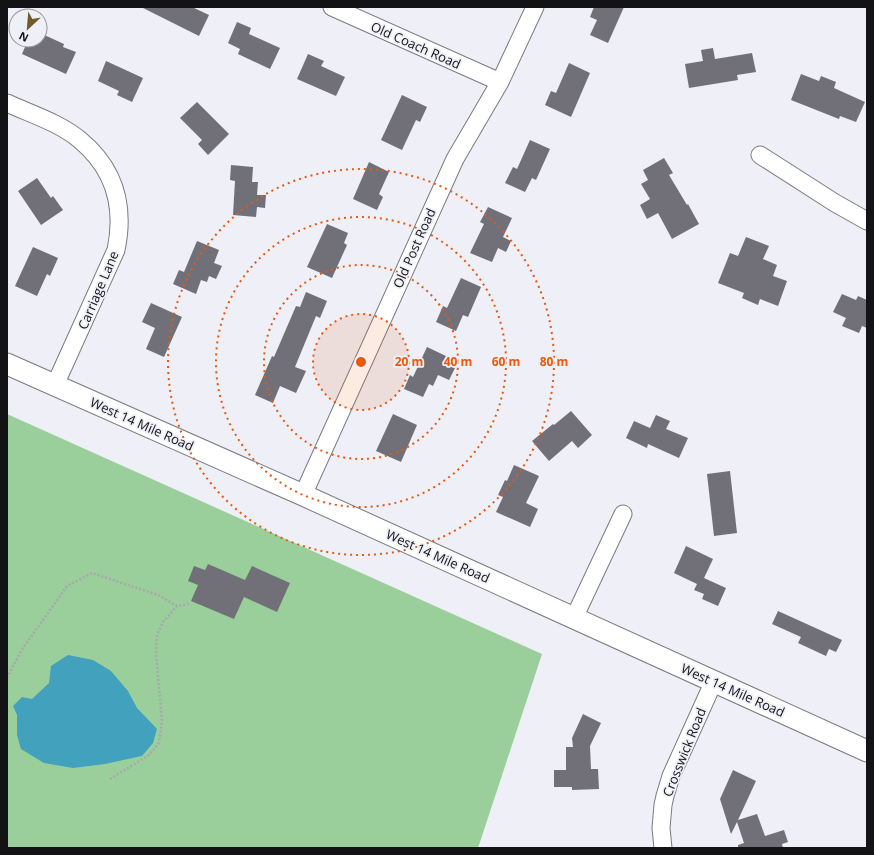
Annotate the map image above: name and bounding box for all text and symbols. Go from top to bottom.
north arrow [8,8,48,48]
street label: Old Coach Road [368,17,464,73]
text: N [16,29,31,46]
street label: Old Post Road [388,205,440,291]
street label: Carriage Lane [73,248,123,332]
text: 20 m [395,353,423,370]
text: 40 m [444,353,472,370]
text: 60 m [492,353,520,370]
text: 80 m [540,353,568,370]
centre of rings [354,355,368,369]
street label: West 14 Mile Road [87,393,197,455]
street label: West 14 Mile Road [383,525,493,587]
street label: West 14 Mile Road [678,659,788,721]
street label: Crosswick Road [658,705,710,799]

